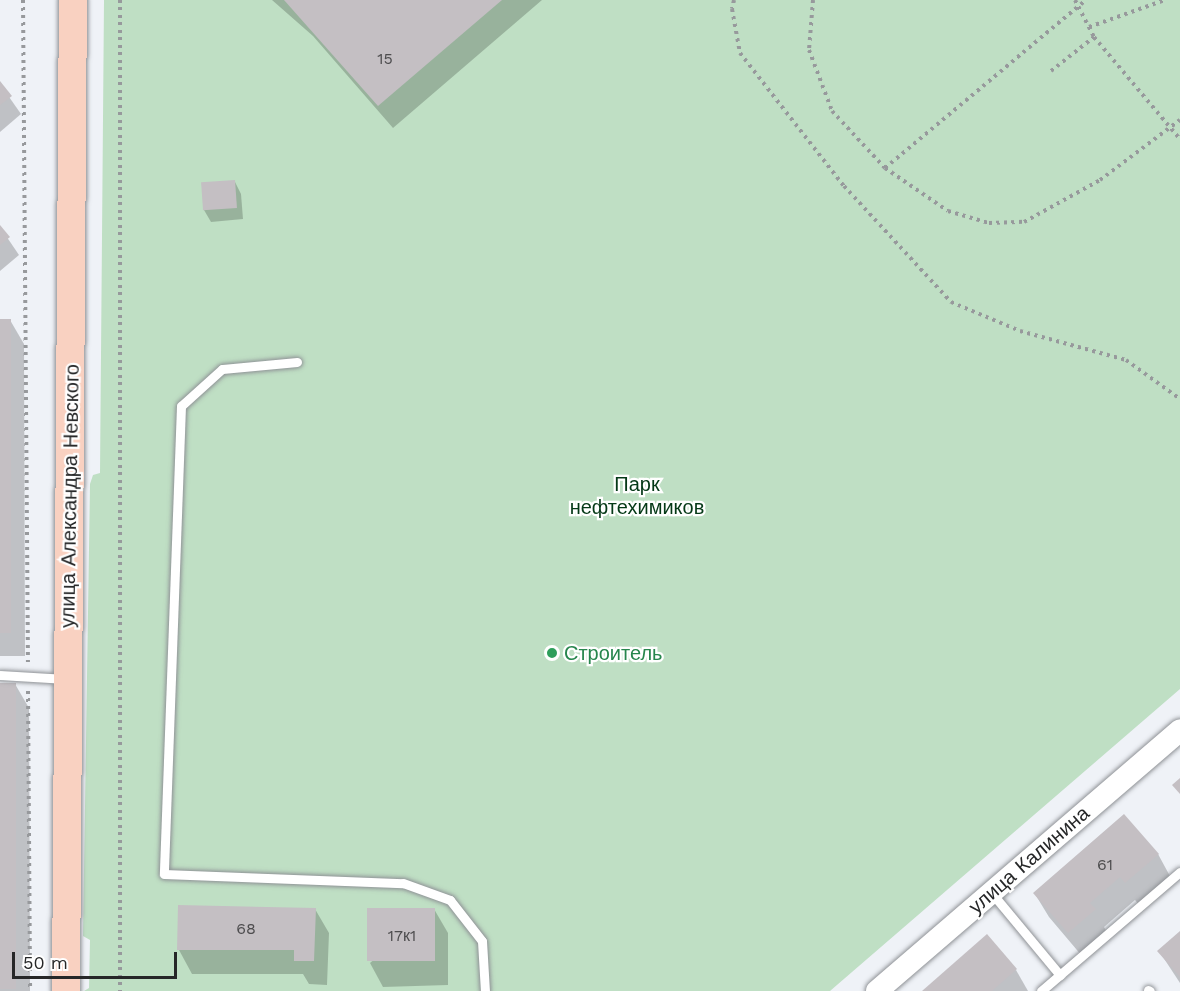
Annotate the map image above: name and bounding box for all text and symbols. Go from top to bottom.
house number: 15 [377,49,393,69]
street label: улица Александра Невского [56,364,84,628]
park label: Парк нефтехимиков [570,472,704,519]
place label: Строитель [564,641,663,665]
marker: Строитель [545,646,559,660]
street label: улица Калинина [964,801,1094,919]
house number: 61 [1097,855,1113,875]
house number: 68 [236,919,256,939]
house number: 17к1 [388,926,416,946]
scale bar [15,940,180,978]
text: 50 m [23,952,68,973]

